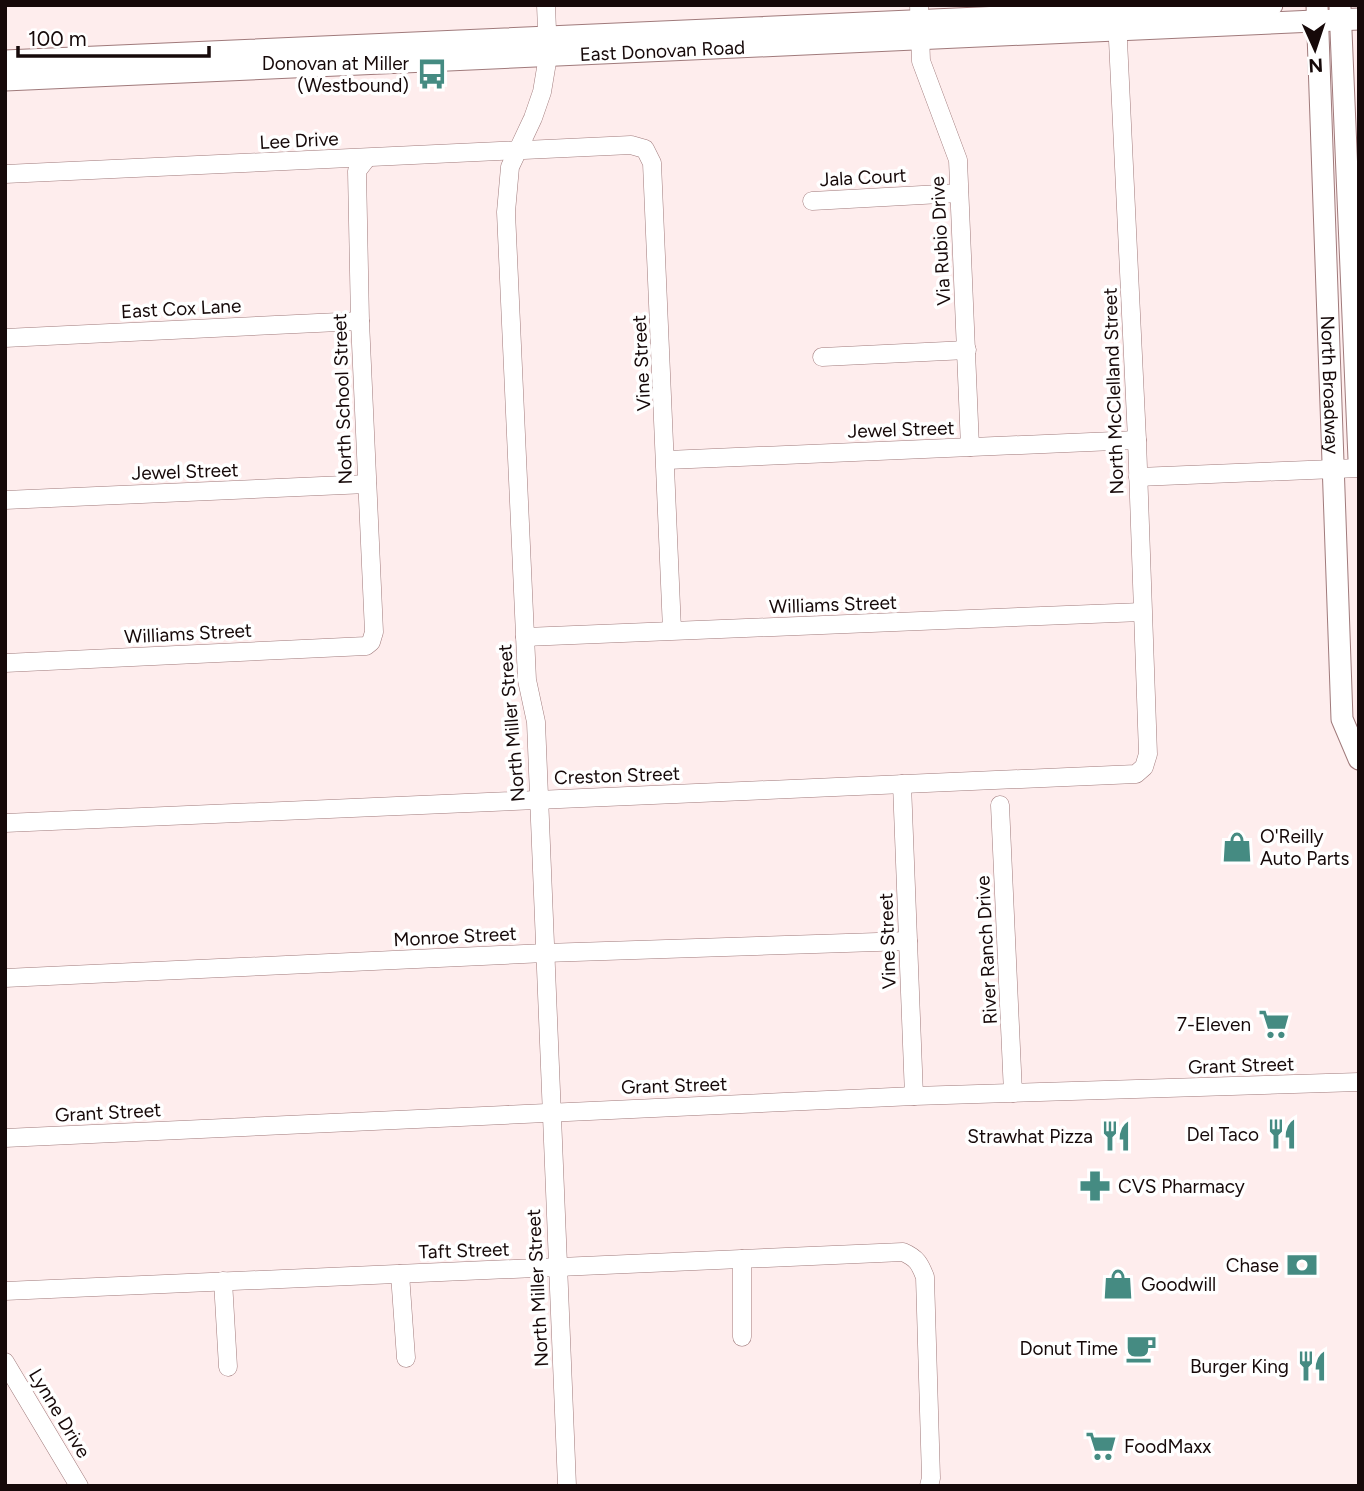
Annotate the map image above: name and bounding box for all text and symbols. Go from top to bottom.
scale bar [18,14,208,58]
north arrow [1280,14,1350,84]
text: 100 m [28,26,87,51]
street label: East Donovan Road [579,36,746,66]
place label: Donovan at Miller (Westbound) [262,52,410,97]
text: N [1308,54,1324,77]
bus stop icon: Donovan at Miller (Westbound) [415,57,449,91]
street label: Lee Drive [259,127,339,154]
street label: Jala Court [819,164,907,191]
street label: Via Rubio Drive [926,176,955,306]
street label: North McClelland Street [1098,287,1129,495]
street label: East Cox Lane [120,294,242,323]
street label: North School Street [328,313,357,485]
street label: Vine Street [627,314,656,412]
street label: North Broadway [1316,315,1344,455]
street label: Jewel Street [847,416,955,443]
street label: Jewel Street [131,458,239,485]
street label: Williams Street [769,591,897,618]
street label: Williams Street [123,619,253,648]
street label: North Miller Street [493,643,530,803]
street label: Creston Street [554,762,680,789]
place label: O'Reilly Auto Parts [1260,825,1349,870]
shop icon: O'Reilly Auto Parts [1220,830,1254,864]
street label: River Ranch Drive [971,875,1002,1025]
street label: Vine Street [874,892,901,990]
street label: Monroe Street [393,922,517,951]
supermarket icon: 7-Eleven [1257,1007,1291,1041]
place label: 7-Eleven [1177,1013,1251,1036]
street label: Grant Street [1188,1052,1295,1079]
street label: Grant Street [621,1072,728,1099]
street label: Grant Street [54,1098,162,1127]
restaurant icon: Del Taco [1265,1117,1299,1151]
restaurant icon: Strawhat Pizza [1099,1119,1133,1153]
place label: Del Taco [1186,1123,1259,1146]
place label: Strawhat Pizza [967,1125,1093,1148]
pharmacy icon: CVS Pharmacy [1078,1169,1112,1203]
place label: CVS Pharmacy [1118,1175,1245,1198]
street label: North Miller Street [522,1208,553,1368]
street label: Taft Street [418,1237,510,1264]
bank icon: Chase [1285,1248,1319,1282]
place label: Chase [1226,1254,1279,1277]
shop icon: Goodwill [1101,1267,1135,1301]
place label: Goodwill [1141,1273,1216,1296]
cafe icon: Donut Time [1124,1331,1158,1365]
place label: Donut Time [1019,1337,1118,1360]
restaurant icon: Burger King [1295,1349,1329,1383]
place label: Burger King [1190,1355,1289,1378]
street label: Lynne Drive [24,1364,95,1462]
supermarket icon: FoodMaxx [1084,1429,1118,1463]
place label: FoodMaxx [1124,1435,1211,1458]

